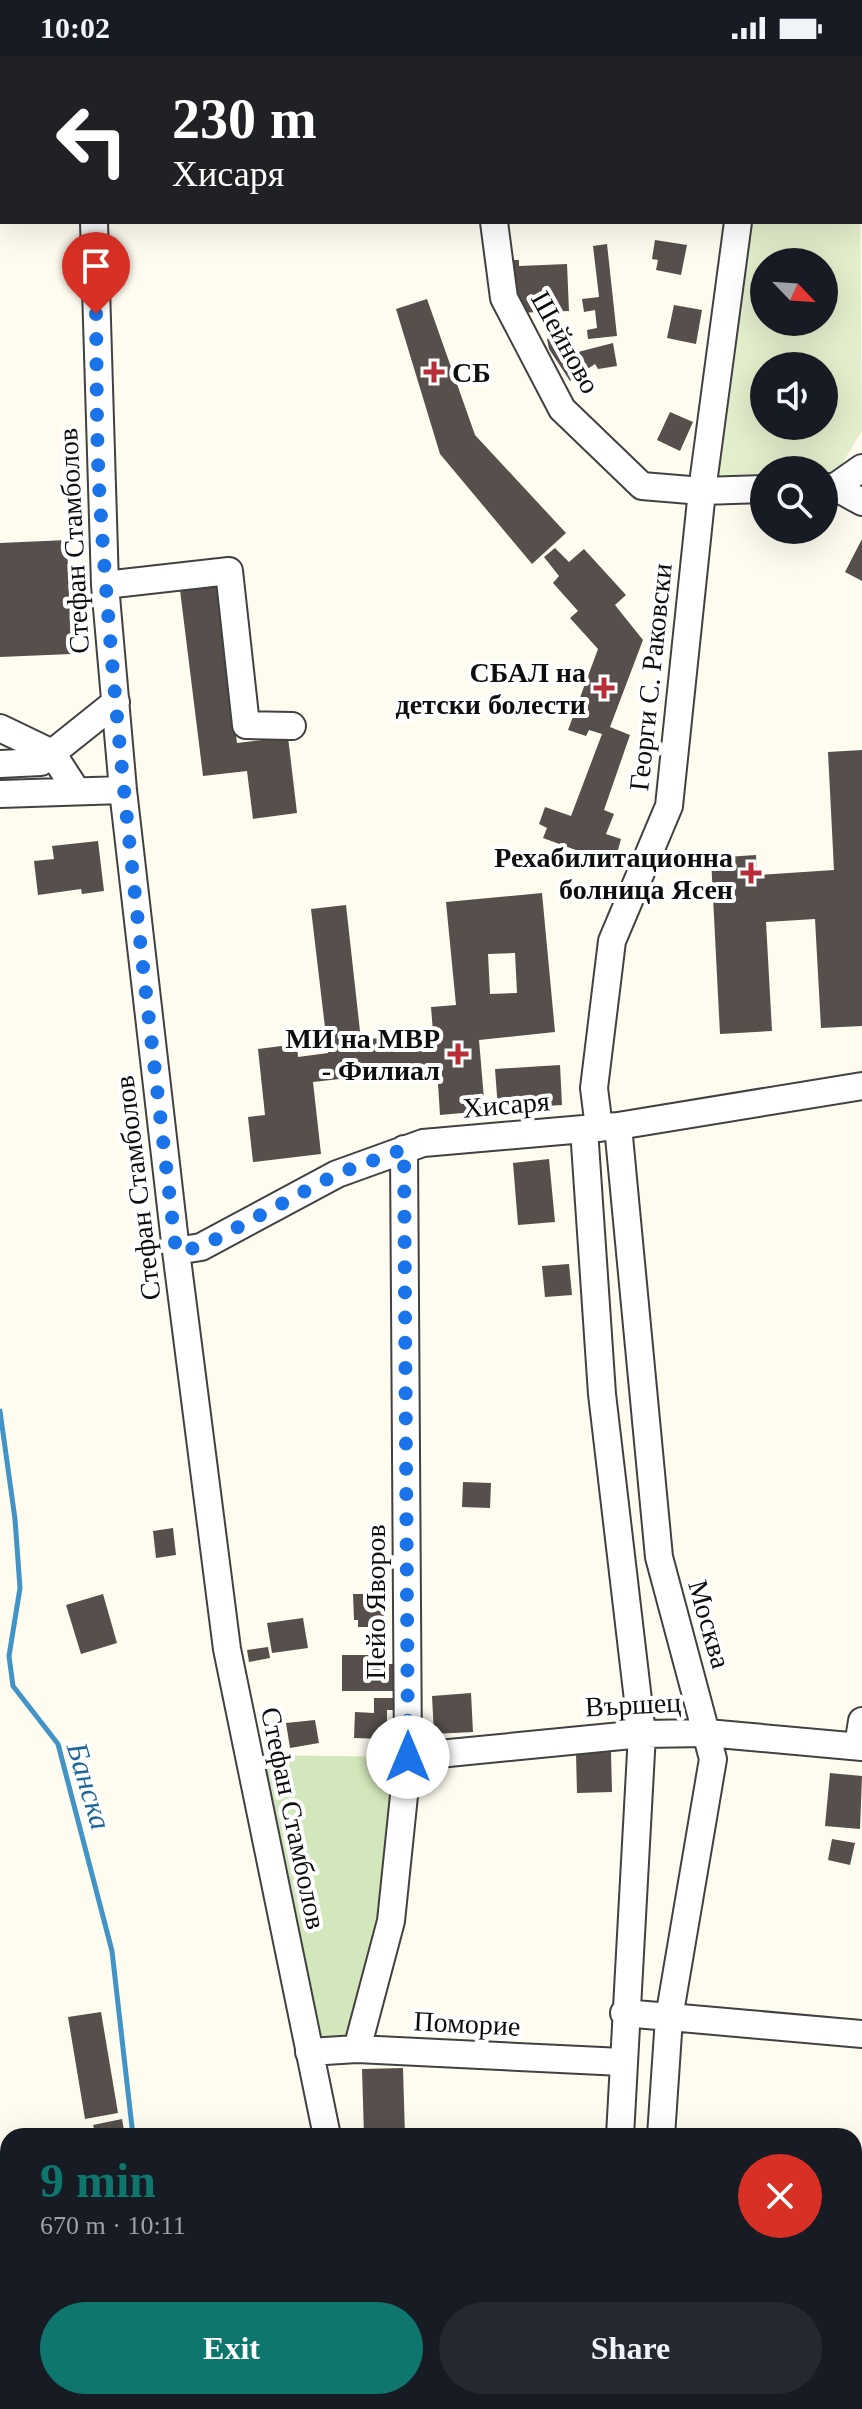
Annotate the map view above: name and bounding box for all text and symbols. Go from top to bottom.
text: 10:02 [40,11,110,44]
icon: left [40,88,144,192]
text: 230 m [172,88,317,150]
text: Хисаря [172,154,284,194]
pin [62,232,130,314]
icon: arrive [74,244,118,288]
north arrow [750,248,838,336]
map controls [750,248,838,544]
street label: Шейново [525,286,606,399]
button: sound [750,352,838,440]
place label: СБ [452,357,491,388]
marker: СБ [423,361,445,383]
street label: Стефан Стамболов [52,427,95,655]
button: search [750,456,838,544]
street label: Георги С. Раковски [623,562,678,792]
place label: СБАЛ на детски болести [396,657,586,720]
marker: СБАЛ на детски болести [593,677,615,699]
place label: Рехабилитационна болница Ясен [494,842,733,905]
marker: Рехабилитационна болница Ясен [740,862,762,884]
place label: МИ на МВР - Филиал [285,1023,440,1086]
marker: МИ на МВР - Филиал [447,1043,469,1065]
street label: Стефан Стамболов [108,1074,167,1302]
street label: Хисаря [461,1085,551,1124]
street label: Пейо Яворов [360,1524,391,1680]
street label: Москва [682,1577,737,1672]
street label: Вършец [584,1687,682,1722]
street label: Стефан Стамболов [255,1704,332,1932]
position arrow [366,1715,450,1799]
water label: Банска [60,1737,118,1833]
street label: Поморие [413,2005,521,2042]
text: 9 min [40,2154,156,2207]
button: close [738,2154,822,2238]
text: 670 m · 10:11 [40,2211,186,2240]
button: Exit [40,2302,423,2394]
button: Share [439,2302,822,2394]

